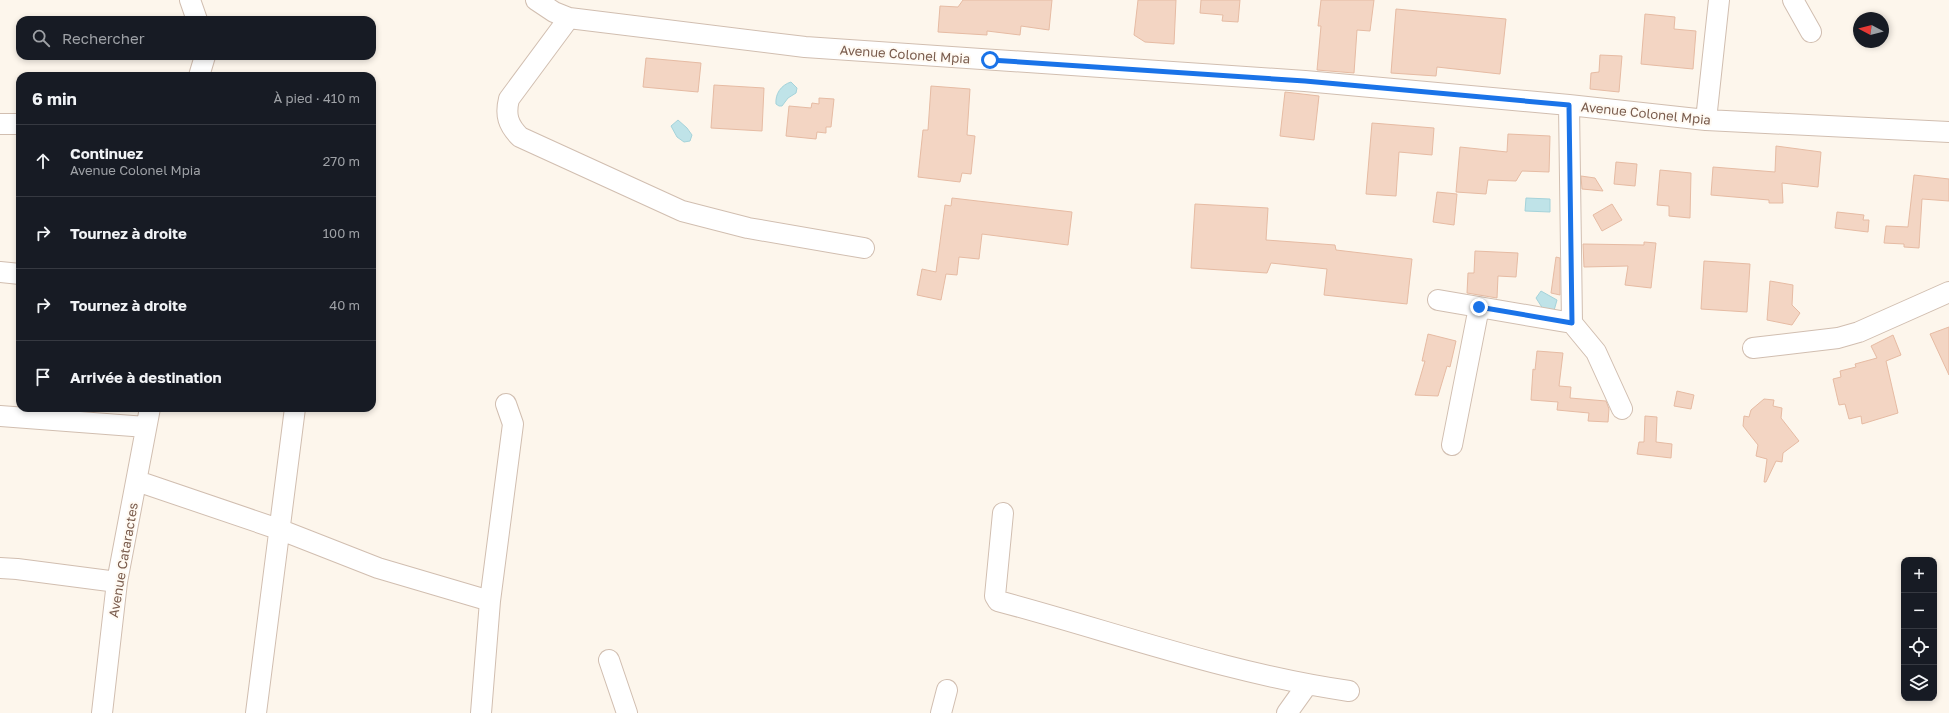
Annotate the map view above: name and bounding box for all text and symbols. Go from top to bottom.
north arrow [1853,12,1889,48]
search box [16,16,376,60]
icon: search [30,27,52,49]
text: Rechercher [62,29,145,47]
street label: Avenue Colonel Mpia [839,41,971,67]
route start [981,51,999,69]
text: 6 min [32,88,77,109]
text: À pied · 410 m [274,90,360,106]
street label: Avenue Colonel Mpia [1580,98,1712,128]
text: Continuez [70,144,143,162]
icon: ahead [32,150,54,172]
text: 270 m [323,153,360,169]
text: Avenue Colonel Mpia [70,162,201,178]
icon: right [32,222,54,244]
text: Tournez à droite [70,224,187,242]
text: 100 m [323,225,360,241]
icon: right [32,294,54,316]
text: Tournez à droite [70,296,187,314]
text: 40 m [329,297,360,313]
route end [1470,298,1488,316]
icon: arrive [32,366,54,388]
text: Arrivée à destination [70,368,222,386]
street label: Avenue Cataractes [105,501,141,619]
map controls [1901,557,1937,701]
button: + [1901,557,1937,593]
button: − [1901,593,1937,629]
button: locate [1901,629,1937,665]
button: layers [1901,665,1937,701]

